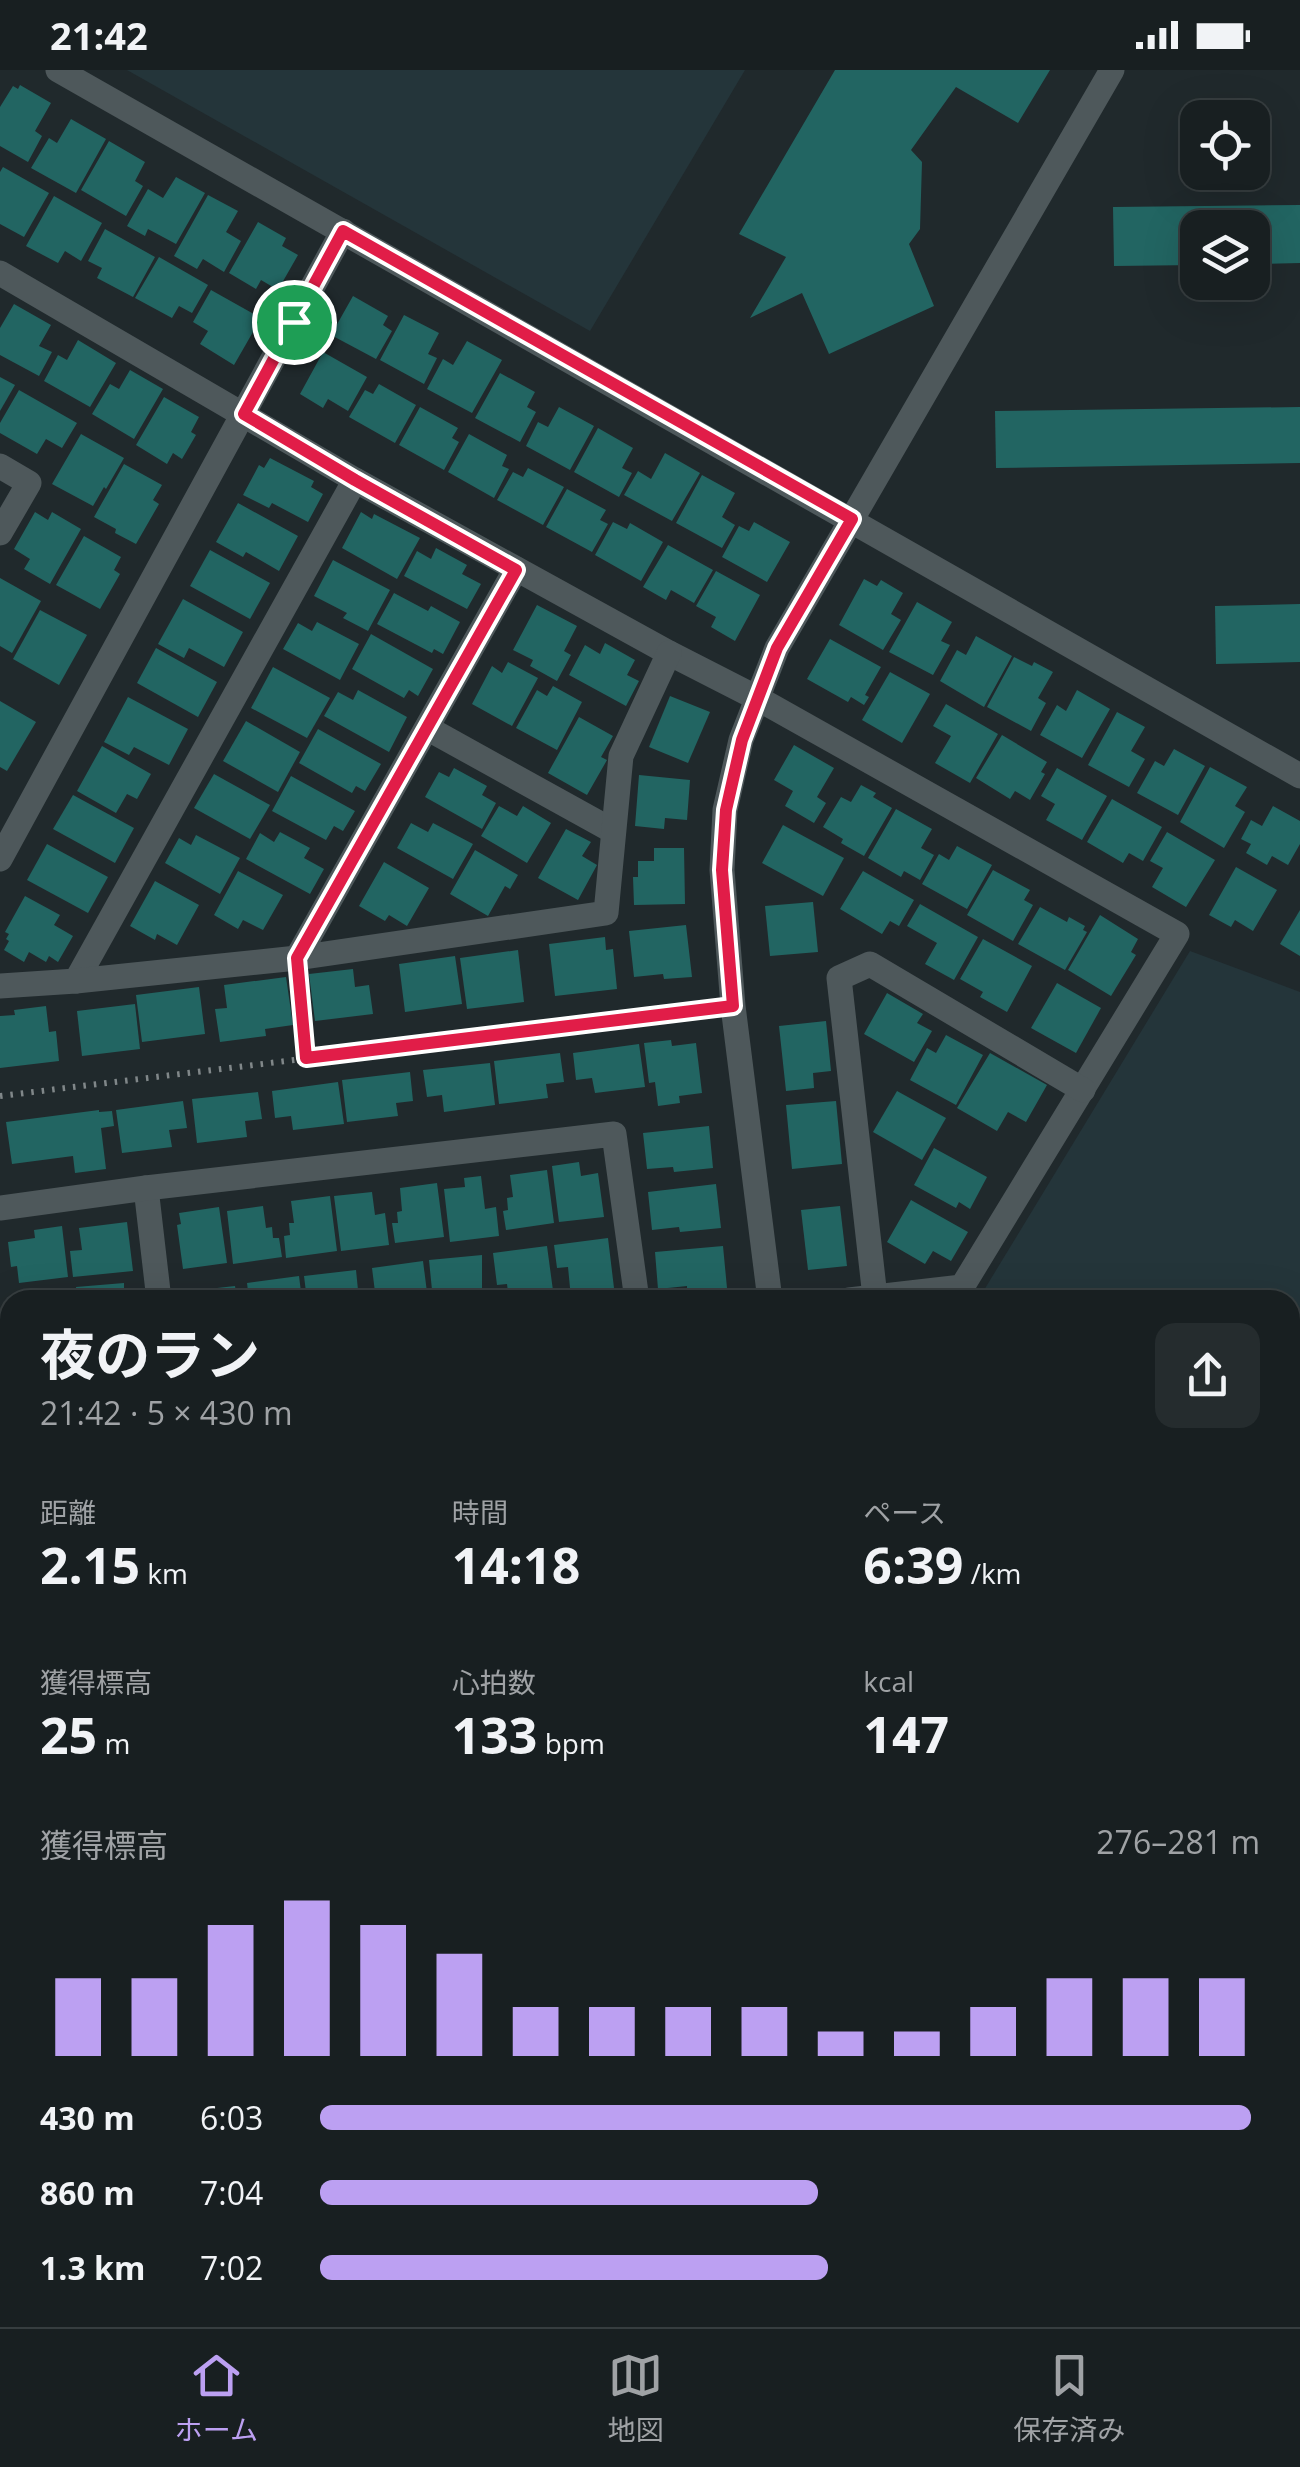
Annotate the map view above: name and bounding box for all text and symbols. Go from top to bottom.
text: 21:42 [50,9,148,61]
map controls [1180,100,1270,300]
button: locate [1180,100,1270,190]
button: layers [1180,210,1270,300]
pin [252,280,337,365]
icon: arrive [267,295,322,350]
text: 夜のラン [40,1316,260,1391]
button: share [1155,1323,1260,1428]
text: 21:42 · 5 × 430 m [40,1391,293,1434]
text: 距離 [40,1493,96,1531]
text: 時間 [452,1493,508,1531]
text: ペース [863,1493,946,1531]
text: 2.15 [40,1531,140,1599]
text: 14:18 [452,1531,580,1599]
text: 6:39 [863,1531,963,1599]
text: km [140,1554,188,1592]
text: /km [963,1554,1022,1592]
text: kcal [863,1662,914,1700]
text: 獲得標高 [40,1663,152,1701]
text: 心拍数 [452,1663,536,1701]
text: 147 [863,1700,949,1768]
text: 25 [40,1701,97,1769]
text: 133 [452,1701,537,1769]
text: m [97,1724,130,1762]
text: bpm [537,1724,605,1762]
text: 276–281 m [1096,1820,1260,1863]
text: 獲得標高 [40,1823,168,1866]
text: 430 m [40,2096,135,2139]
text: 6:03 [200,2096,263,2139]
text: 860 m [40,2171,135,2214]
text: 7:04 [200,2171,263,2214]
text: 1.3 km [40,2246,145,2289]
text: 7:02 [200,2246,263,2289]
tab: ホーム [175,2348,258,2448]
tab: 地図 [608,2348,664,2448]
tab: 保存済み [1013,2348,1125,2448]

